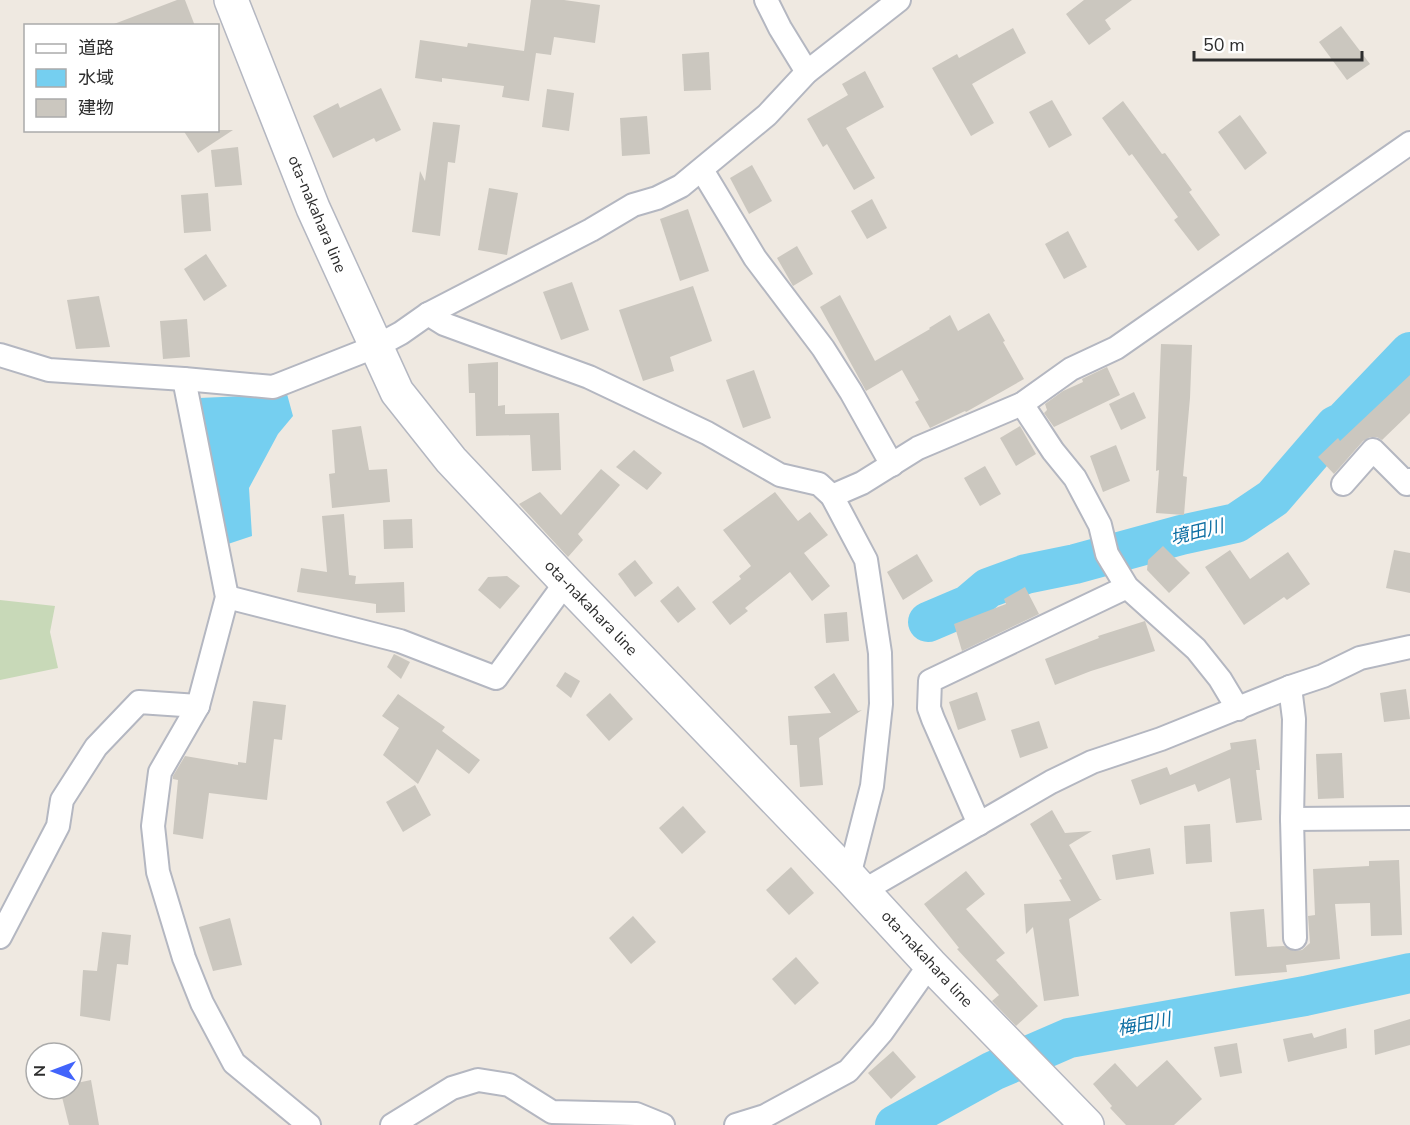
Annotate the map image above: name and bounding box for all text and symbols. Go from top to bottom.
legend [24,24,219,132]
scale bar [1194,24,1362,62]
text: 50 m [1203,33,1245,57]
text: 道路 [78,36,114,60]
text: 水域 [78,66,114,90]
text: 建物 [78,96,114,120]
street label: ota-nakahara line [282,152,352,276]
water label: 境田川 [1168,513,1228,550]
street label: ota-nakahara line [539,555,643,661]
street label: ota-nakahara line [876,906,978,1012]
water label: 梅田川 [1115,1007,1175,1041]
north arrow [24,1041,84,1101]
text: N [29,1065,51,1077]

